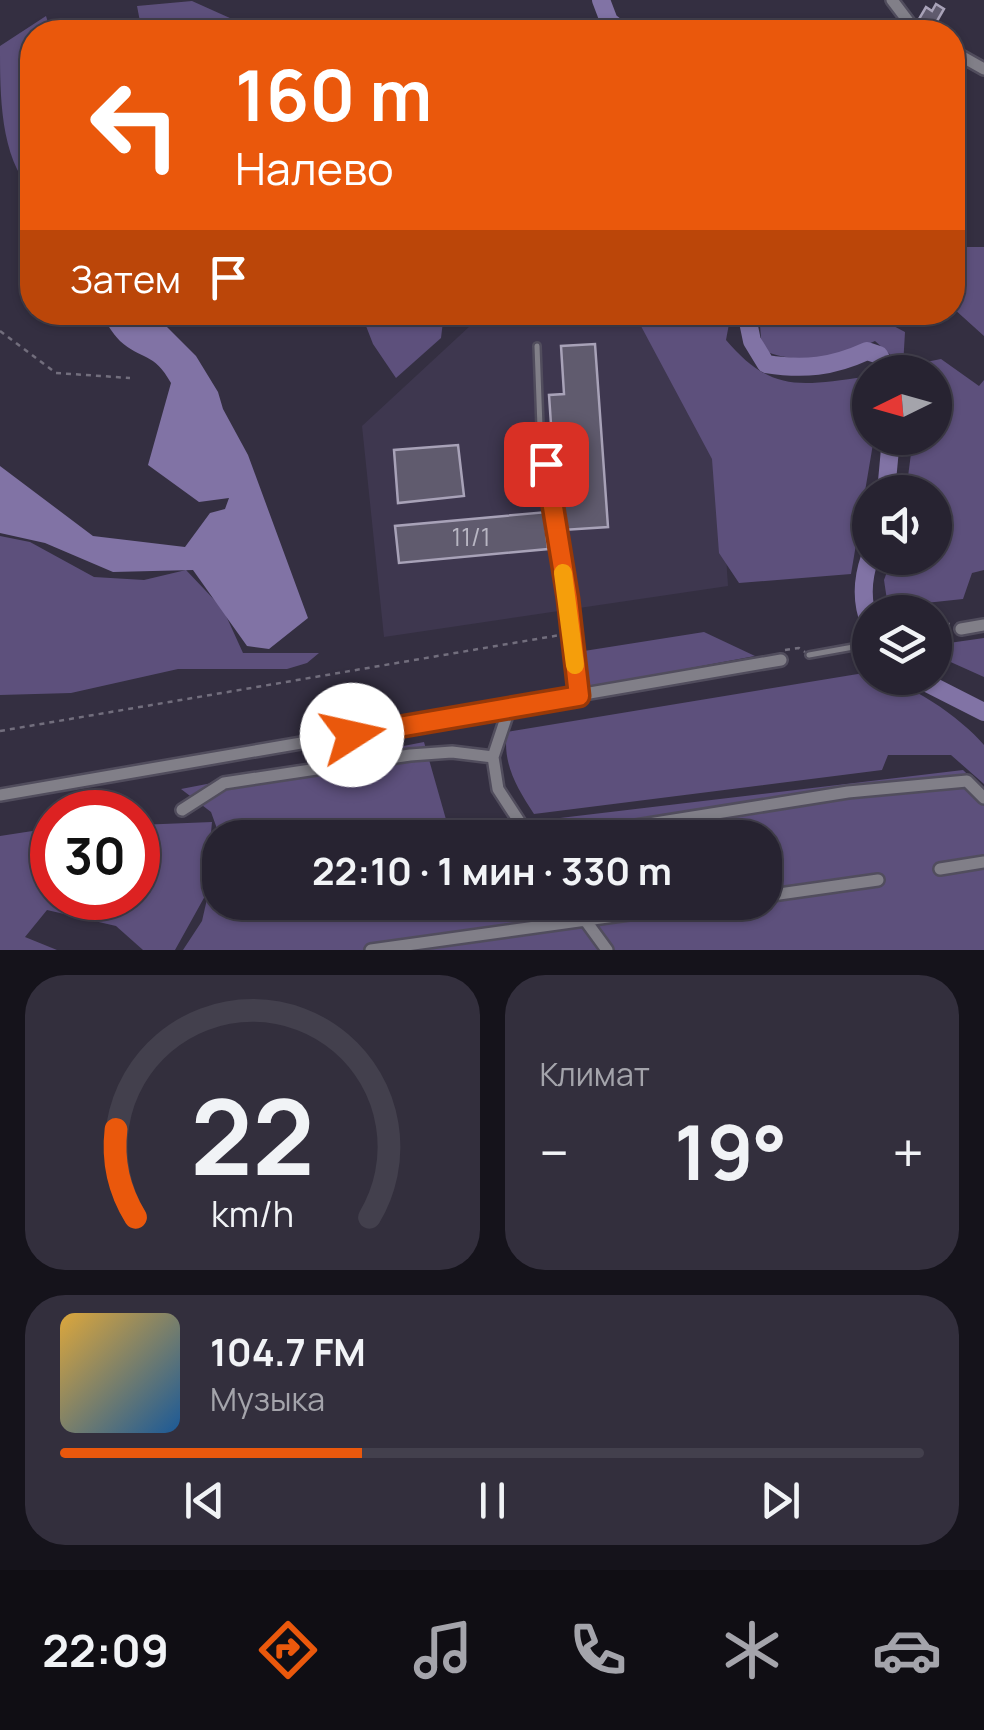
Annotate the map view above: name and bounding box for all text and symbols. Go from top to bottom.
text: 160 m [235,46,432,142]
icon: left [70,60,200,190]
text: Налево [235,137,394,199]
icon: arrive [201,250,256,305]
text: Затем [70,252,181,304]
north arrow [852,355,952,455]
map controls [852,355,952,695]
pin [504,422,589,507]
icon: arrive [519,437,574,492]
button: sound [852,475,952,575]
house number: 11/1 [452,519,490,554]
button: layers [852,595,952,695]
position arrow [300,683,404,787]
speed limit sign: 30 [30,790,160,920]
text: 22:10 · 1 мин · 330 m [312,844,672,896]
text: Климат [540,1052,650,1096]
text: 22 [190,1064,314,1206]
text: 19° [674,1100,787,1203]
text: − [540,1114,569,1190]
text: + [892,1114,924,1190]
text: km/h [211,1189,294,1238]
text: 104.7 FM [210,1325,366,1377]
text: Музыка [210,1377,325,1421]
icon: previous [177,1473,232,1528]
icon: pause [465,1473,520,1528]
icon: next [753,1473,808,1528]
icon: directions [253,1615,323,1685]
icon: music [408,1615,478,1685]
icon: phone [563,1615,633,1685]
icon: climate [717,1615,787,1685]
icon: car [872,1615,942,1685]
text: 22:09 [42,1619,169,1681]

